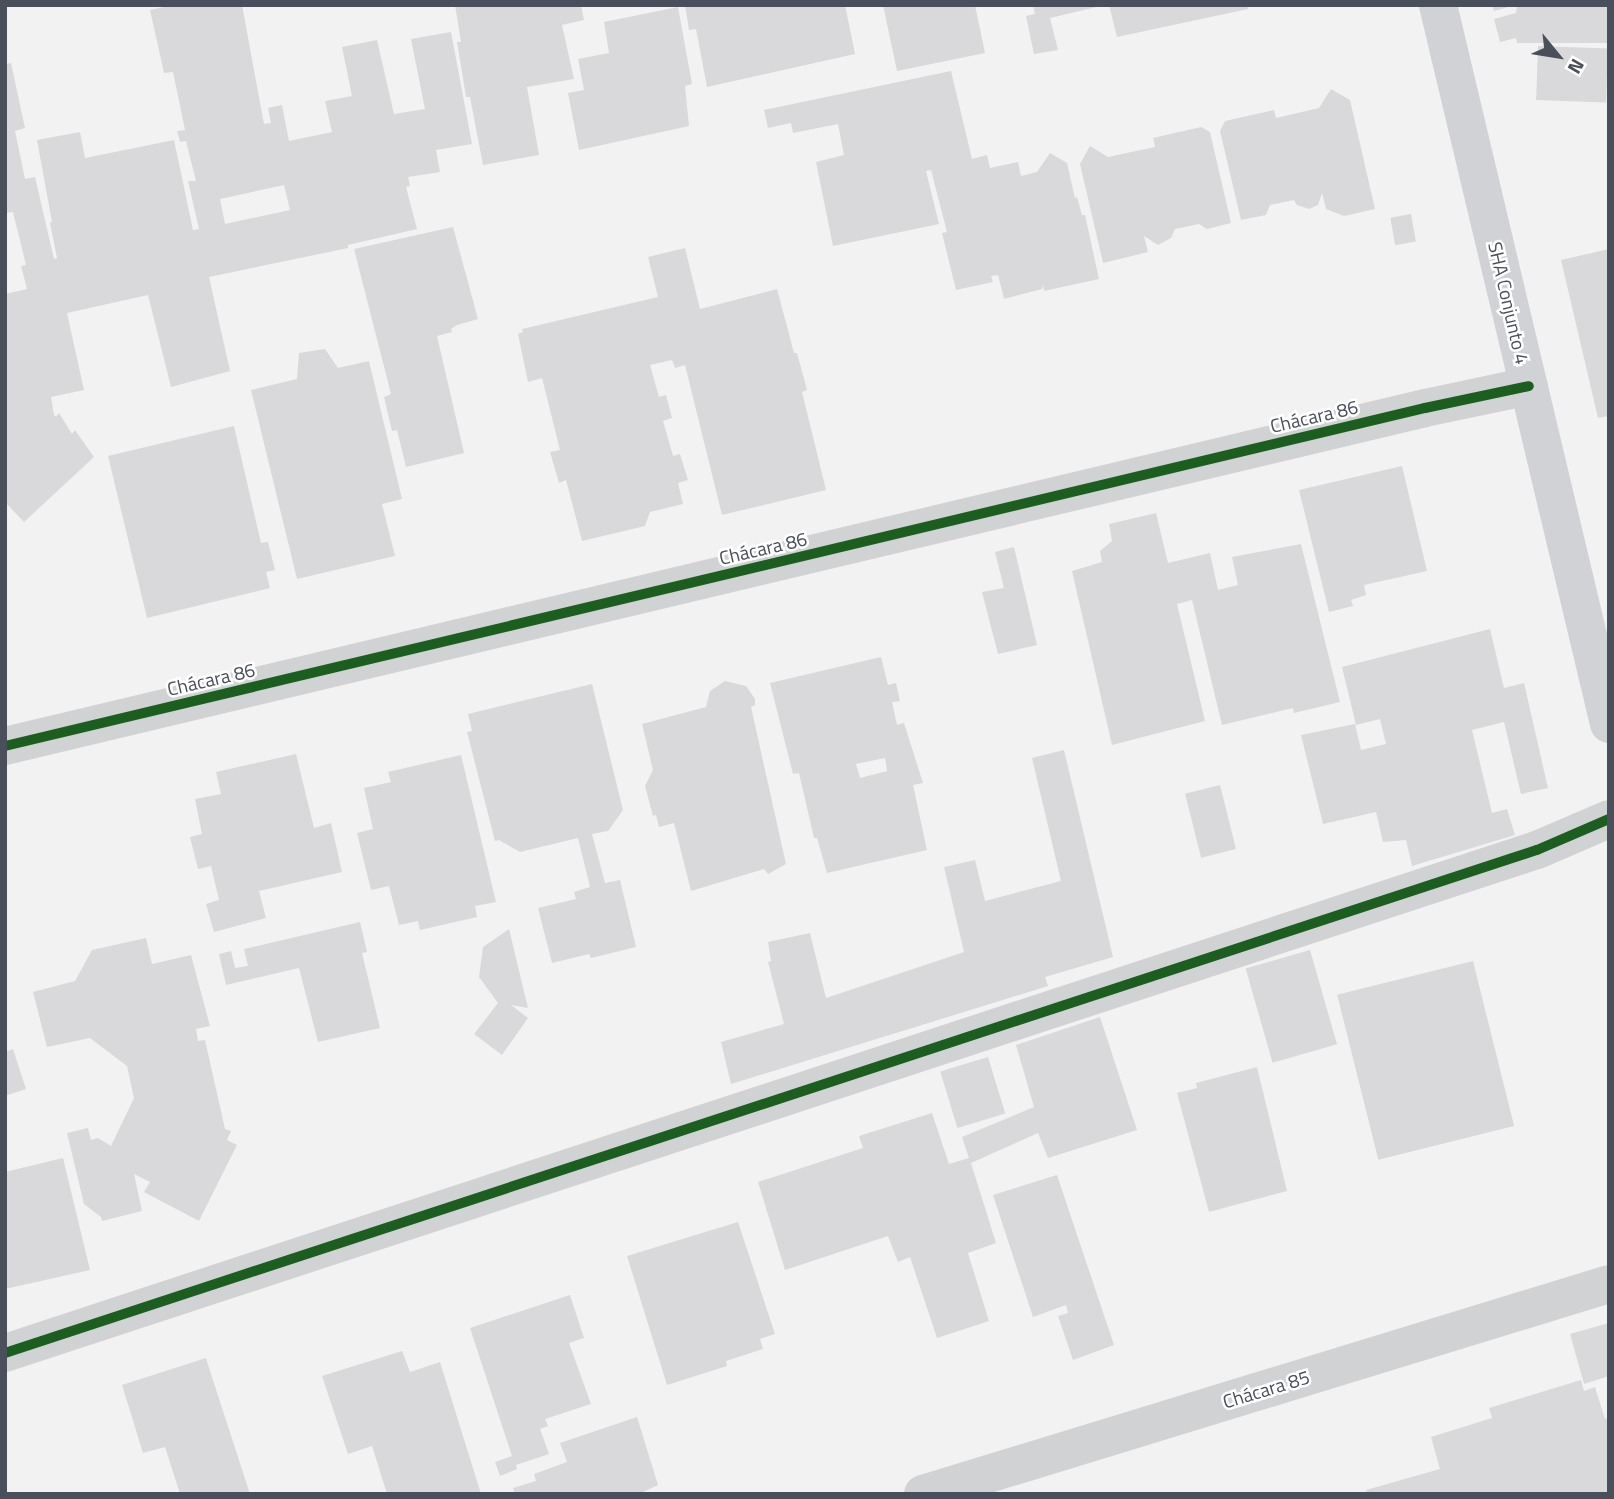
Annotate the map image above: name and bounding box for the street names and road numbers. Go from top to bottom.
street label: SHA Conjunto 4 [1484,240,1534,366]
street label: Chácara 86 [1268,395,1360,437]
street label: Chácara 86 [717,527,809,569]
street label: Chácara 86 [165,658,257,700]
street label: Chácara 85 [1220,1365,1312,1413]

